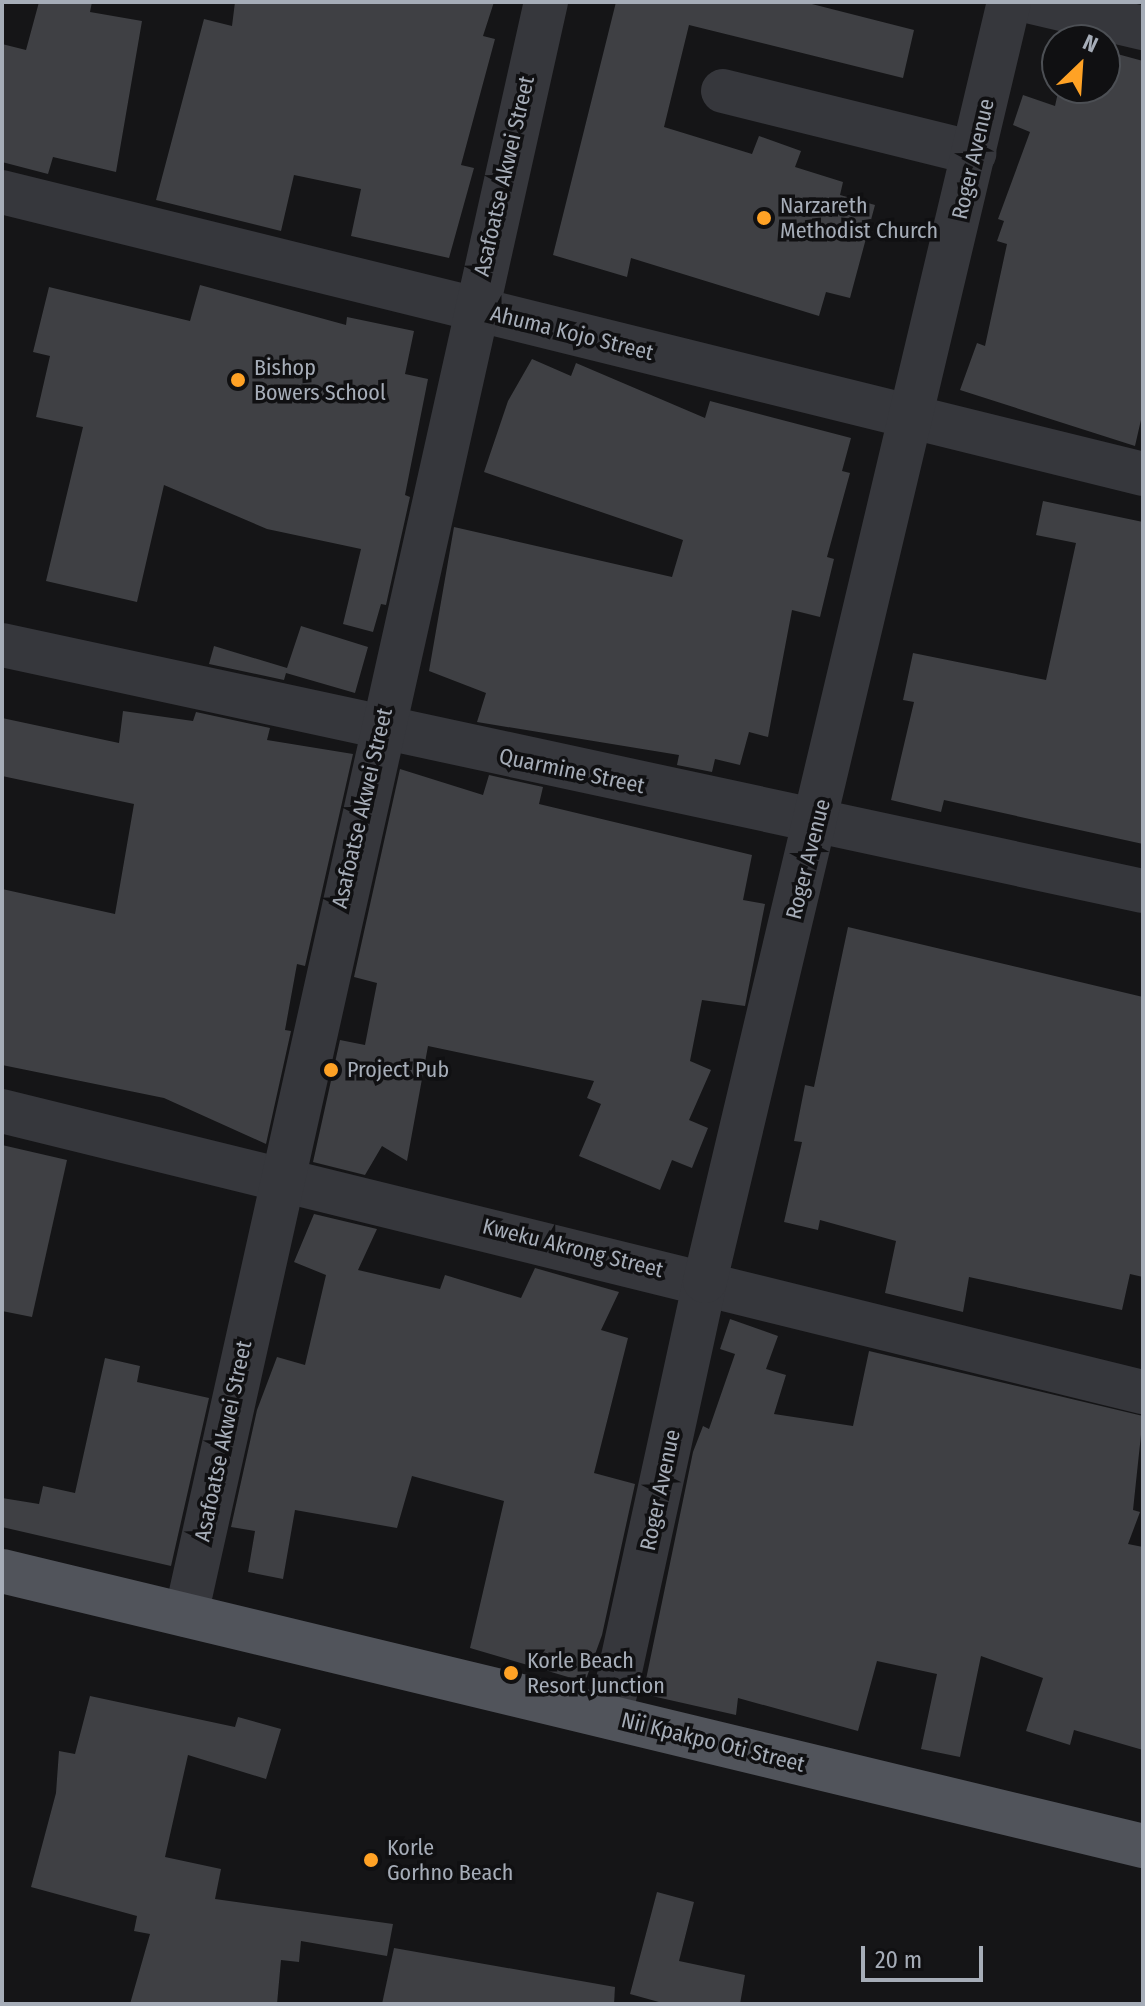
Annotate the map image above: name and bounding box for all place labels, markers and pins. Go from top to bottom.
place label: Narzareth Methodist Church [780,192,938,244]
marker: Narzareth Methodist Church [755,209,773,227]
place label: Bishop Bowers School [254,354,386,406]
marker: Bishop Bowers School [229,371,247,389]
place label: Project Pub [347,1057,449,1083]
marker: Project Pub [322,1061,340,1079]
place label: Korle Beach Resort Junction [527,1647,665,1698]
marker: Korle Beach Resort Junction [502,1664,520,1682]
place label: Korle Gorhno Beach [387,1834,513,1886]
marker: Korle Gorhno Beach [362,1851,380,1869]

